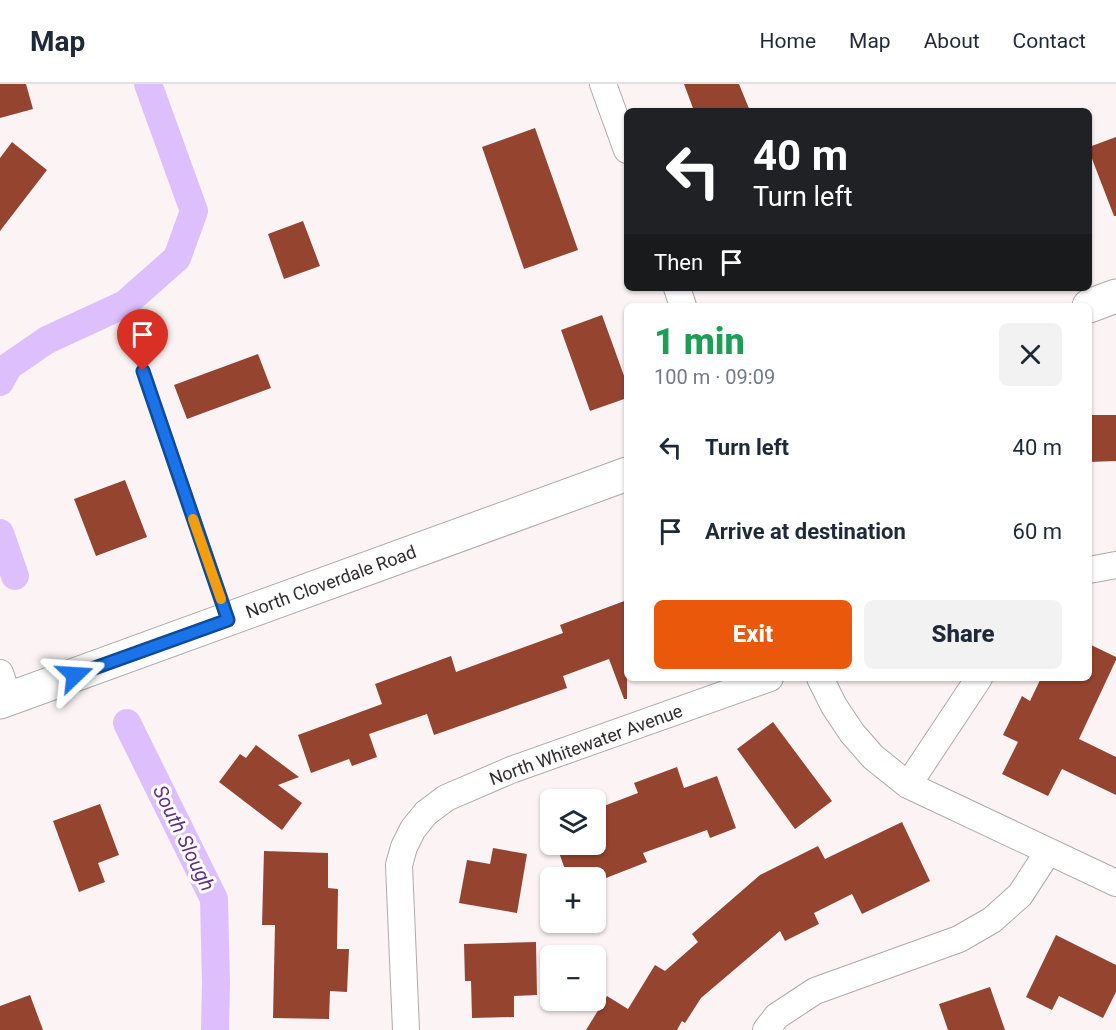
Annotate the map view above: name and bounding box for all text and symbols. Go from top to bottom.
text: Map [30,25,85,58]
text: Home [760,29,816,53]
text: Map [849,29,891,53]
text: About [924,29,980,53]
text: Contact [1013,29,1086,53]
text: 40 m [753,131,848,180]
icon: left [654,132,732,210]
text: Turn left [753,181,853,213]
icon: arrive [715,246,748,279]
text: Then [654,250,703,275]
pin [117,309,168,371]
icon: arrive [126,318,159,351]
text: 1 min [654,321,745,363]
button: close [999,323,1062,386]
text: 100 m · 09:09 [654,365,775,389]
icon: left [654,431,687,464]
text: Turn left [705,435,789,460]
text: 40 m [1013,435,1062,460]
icon: arrive [654,515,687,548]
text: Arrive at destination [705,519,906,544]
text: 60 m [1013,519,1062,544]
street label: North Cloverdale Road [243,541,419,622]
button: Exit [654,600,852,669]
button: Share [864,600,1062,669]
position arrow [43,643,107,707]
street label: North Whitewater Avenue [486,700,685,789]
water label: South Slough [148,781,220,895]
map controls [540,789,606,1011]
button: layers [540,789,606,855]
button: + [540,867,606,933]
button: − [540,945,606,1011]

